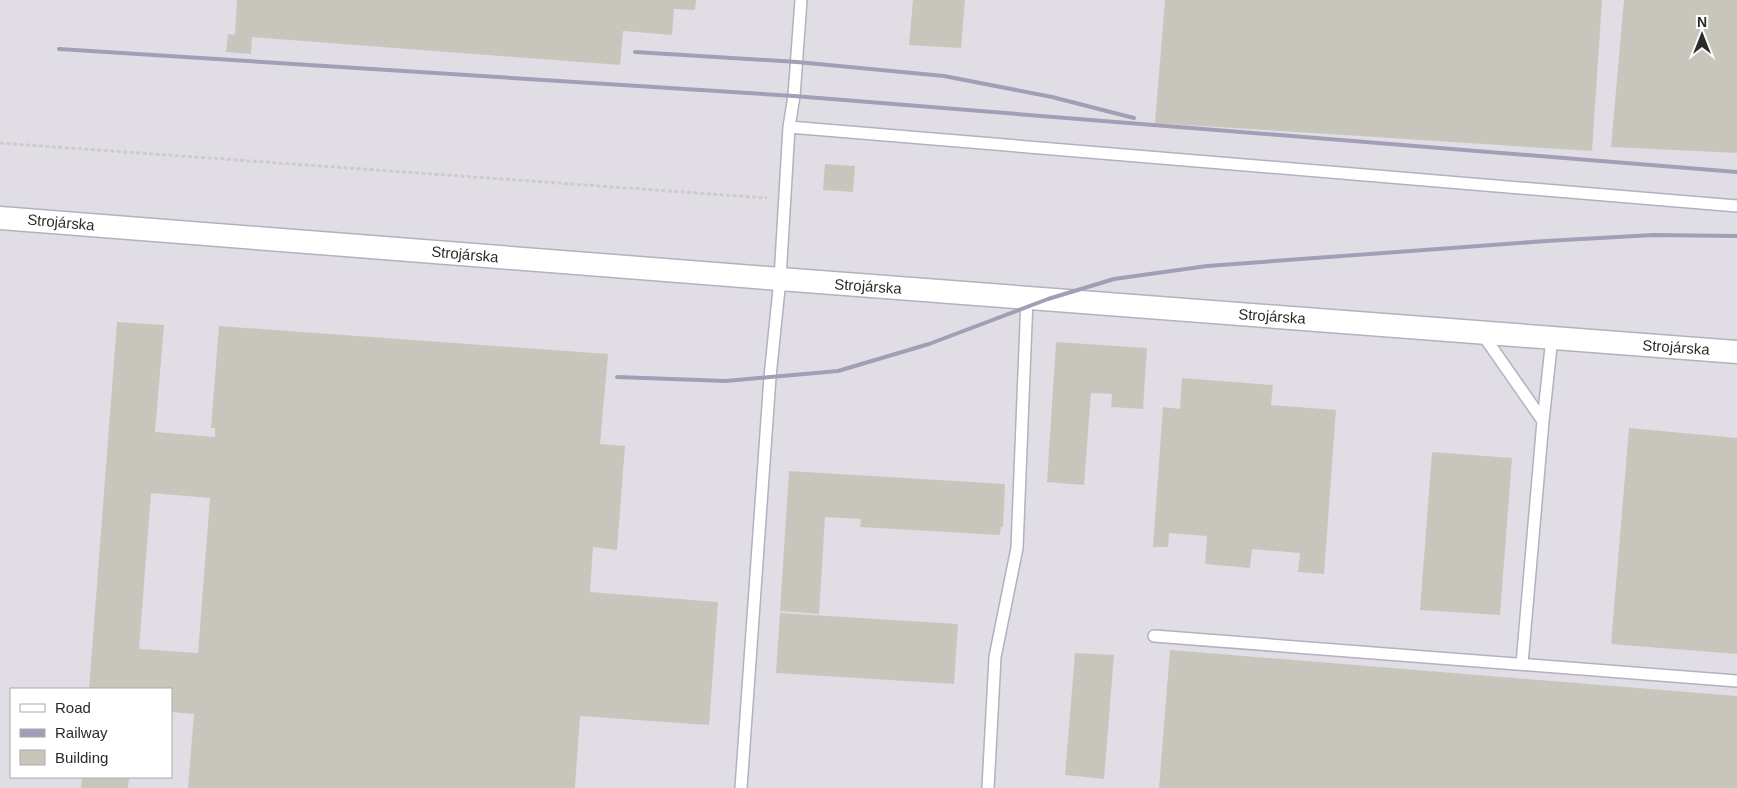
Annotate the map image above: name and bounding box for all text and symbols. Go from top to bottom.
north arrow [1677,10,1727,60]
text: N [1697,14,1707,30]
street label: Strojárska [27,211,96,233]
street label: Strojárska [431,243,500,265]
street label: Strojárska [834,275,903,297]
street label: Strojárska [1238,305,1307,327]
street label: Strojárska [1642,336,1711,358]
legend [10,688,172,778]
text: Road [55,699,91,716]
text: Railway [55,724,108,741]
text: Building [55,749,108,766]

